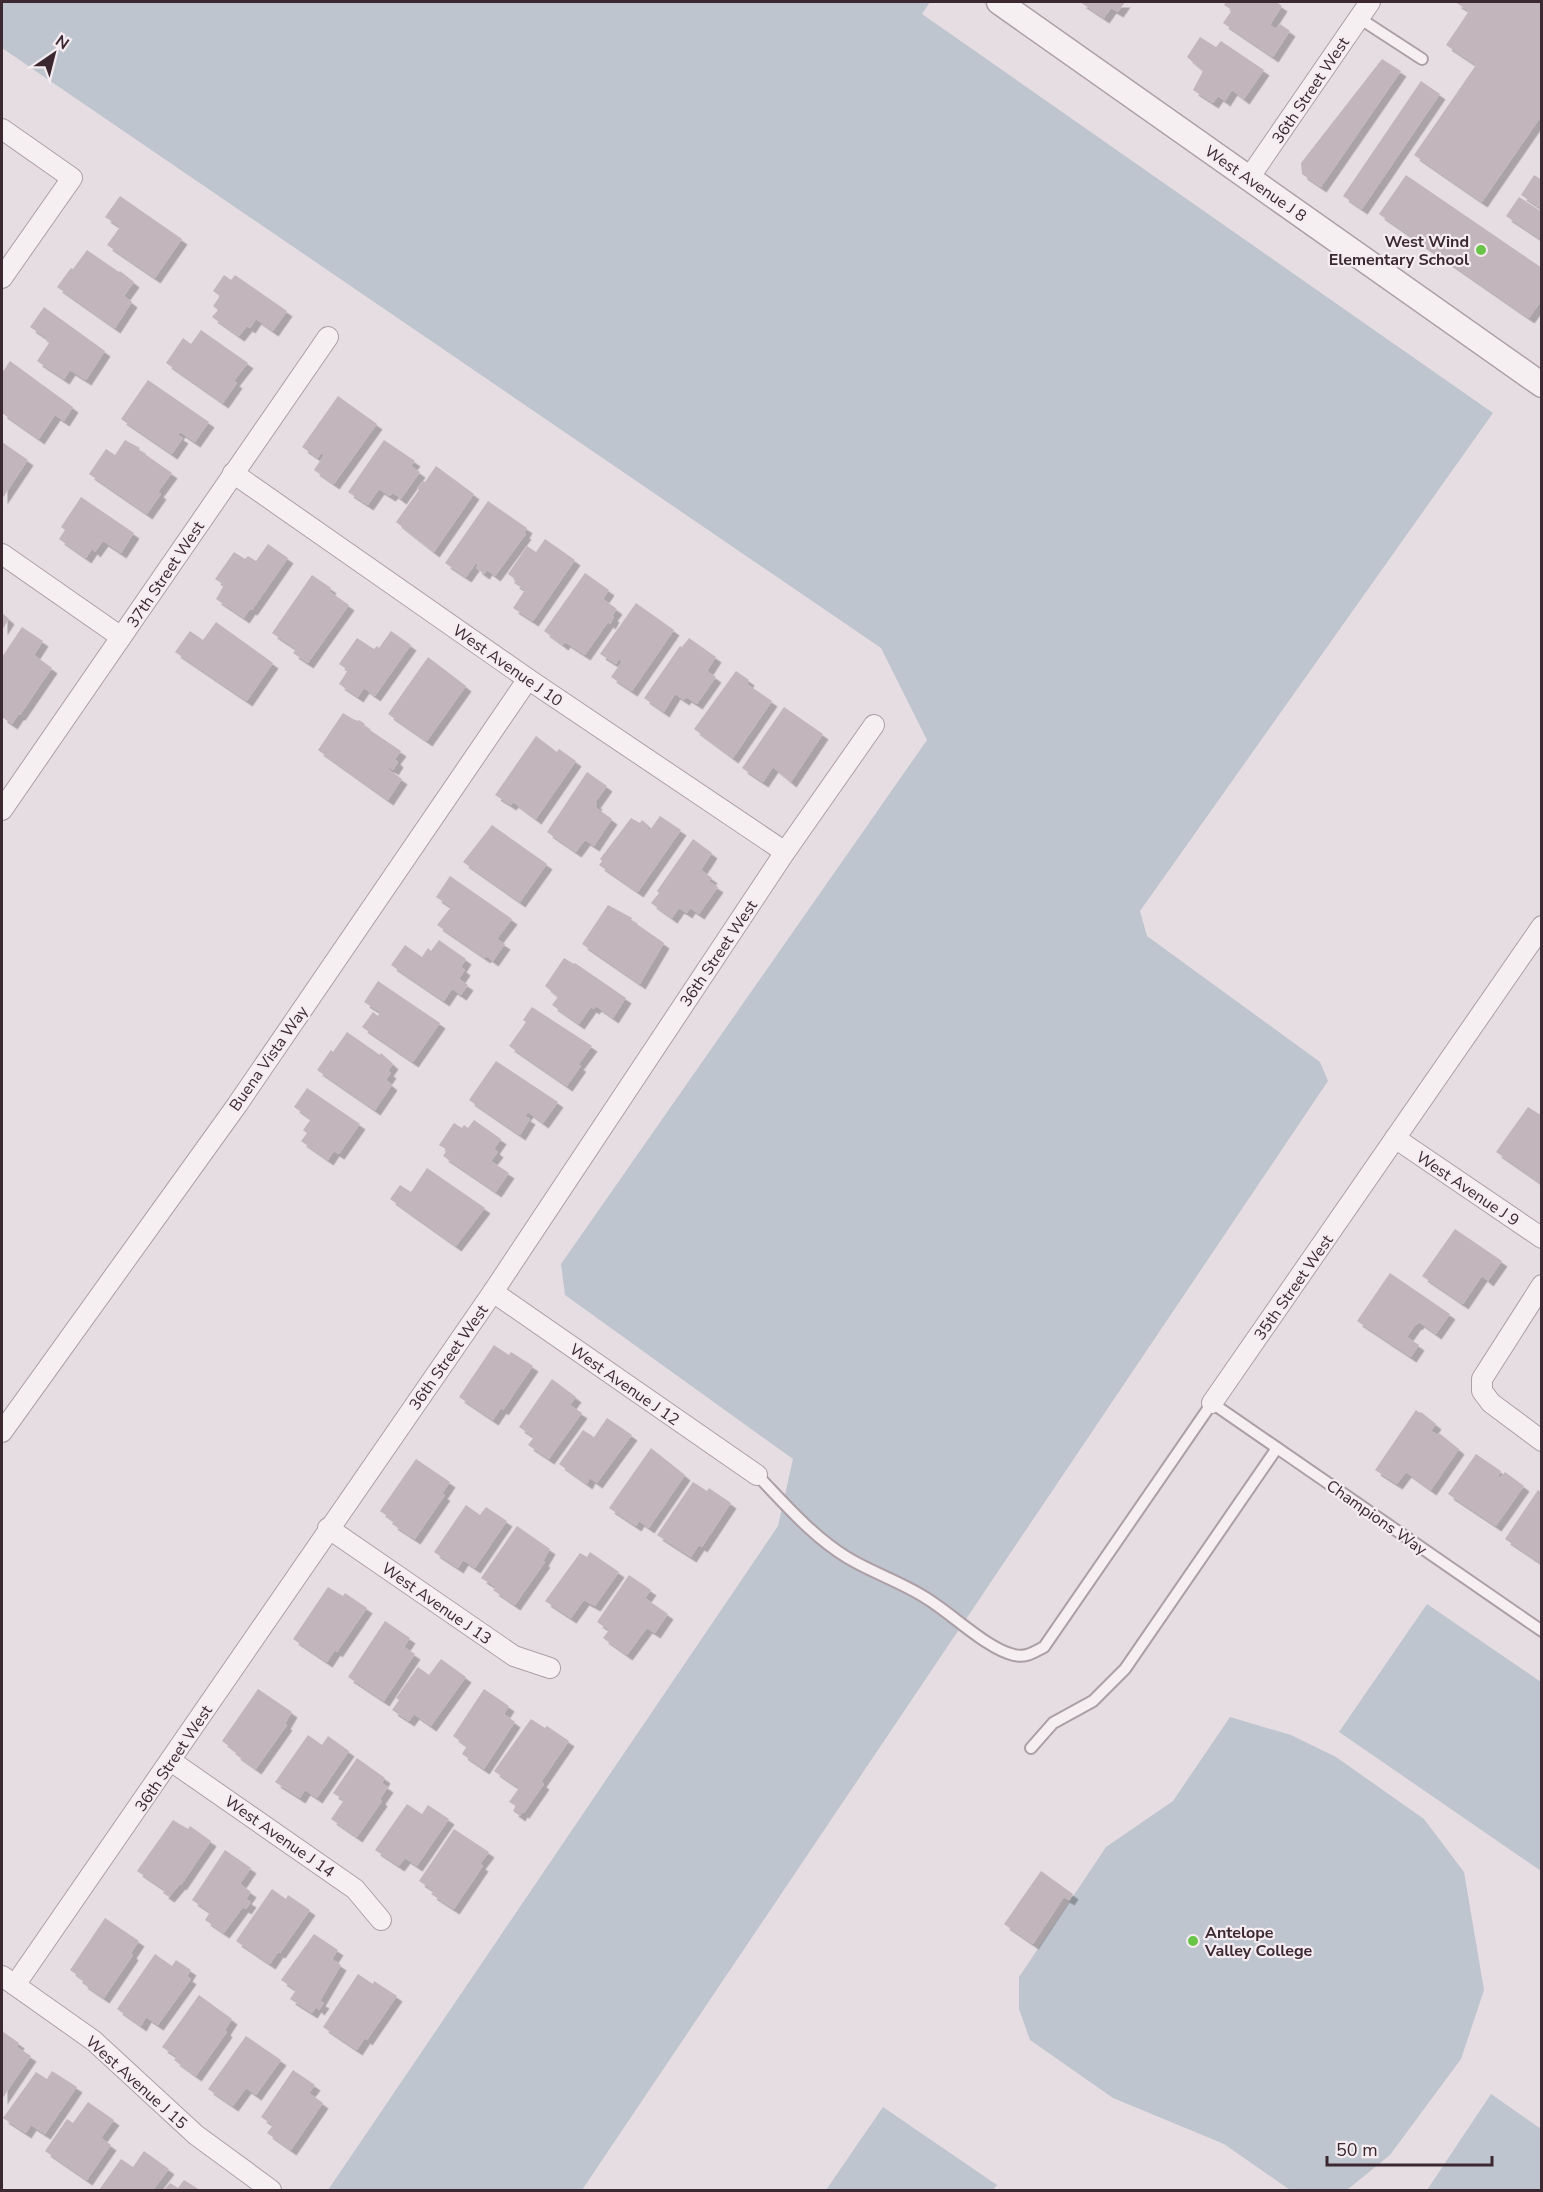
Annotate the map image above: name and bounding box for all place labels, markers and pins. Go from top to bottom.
place label: West Wind Elementary School [1329,231,1469,271]
marker: West Wind Elementary School [1474,243,1488,257]
place label: Antelope Valley College [1204,1922,1313,1962]
marker: Antelope Valley College [1186,1934,1200,1948]

